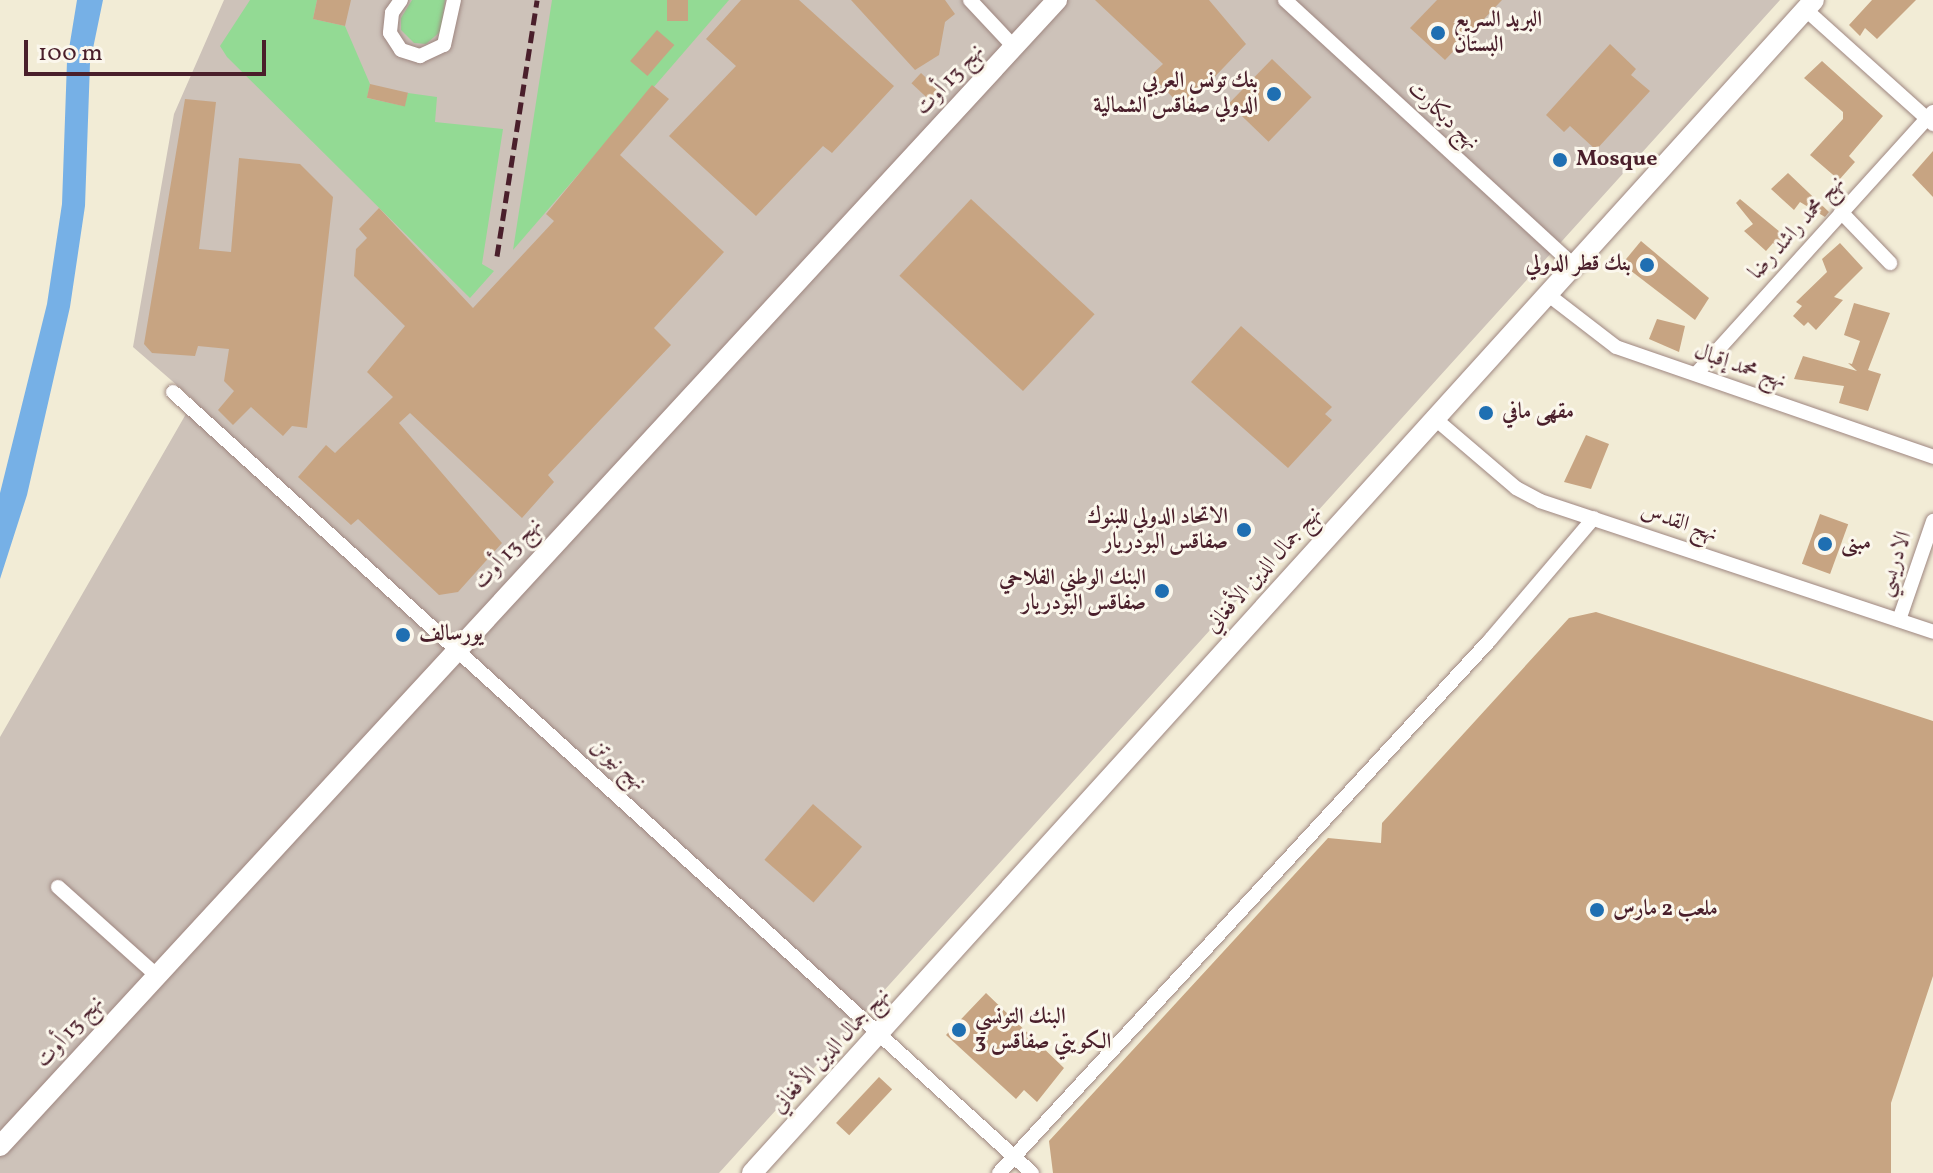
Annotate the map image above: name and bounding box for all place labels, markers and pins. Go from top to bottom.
place label: البريد السريع البستان [1454,7,1542,58]
marker: البريد السريع البستان [1429,24,1447,42]
place label: بنك تونس العربي الدولي صفاقس الشمالية [1093,68,1258,120]
marker: بنك تونس العربي الدولي صفاقس الشمالية [1265,85,1283,103]
place label: Mosque [1576,147,1657,173]
marker: Mosque [1551,151,1569,169]
place label: بنك قطر الدولي [1526,252,1631,278]
marker: بنك قطر الدولي [1638,256,1656,274]
place label: مقهى مافي [1502,400,1574,426]
marker: مقهى مافي [1477,404,1495,422]
place label: الاتحاد الدولي للبنوك صفاقس البودريار [1087,504,1228,556]
marker: الاتحاد الدولي للبنوك صفاقس البودريار [1235,521,1253,539]
place label: مبنى [1841,531,1871,557]
marker: مبنى [1816,535,1834,553]
place label: البنك الوطني الفلاحي صفاقس البودريار [999,565,1146,616]
marker: البنك الوطني الفلاحي صفاقس البودريار [1153,582,1171,600]
place label: يورسالف [419,622,483,648]
marker: يورسالف [394,626,412,644]
place label: ملعب 2 مارس [1613,897,1718,923]
marker: ملعب 2 مارس [1588,901,1606,919]
place label: البنك التونسي الكويتي صفاقس 3 [975,1004,1111,1056]
marker: البنك التونسي الكويتي صفاقس 3 [950,1021,968,1039]

